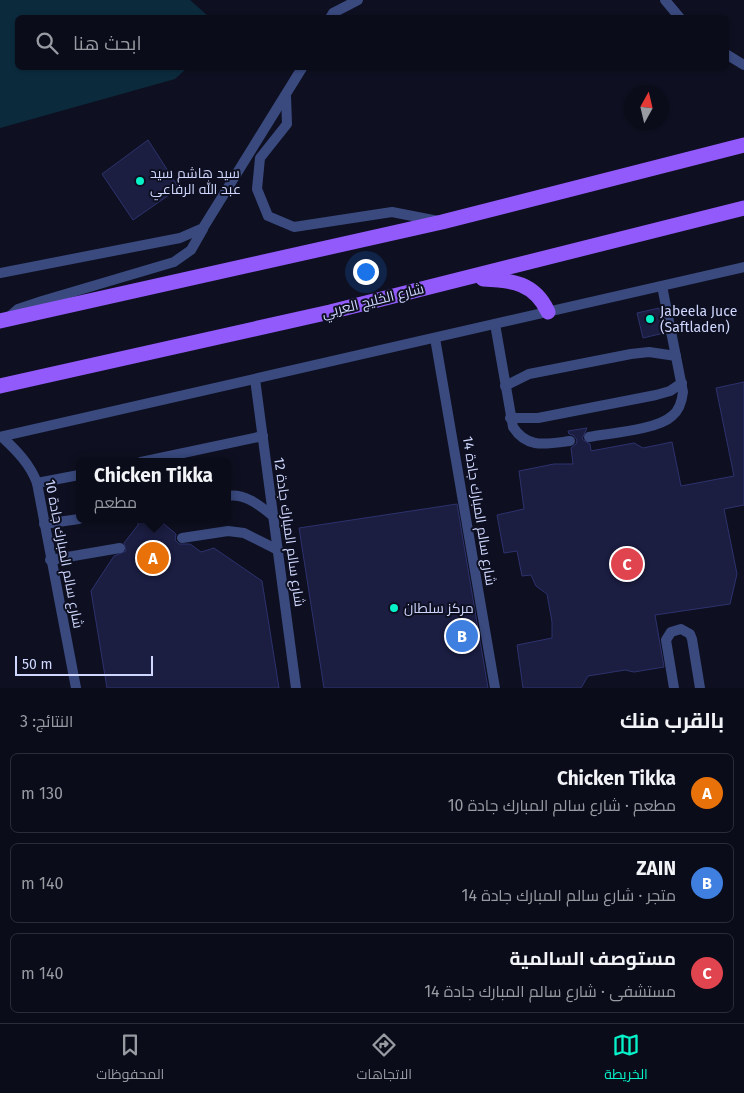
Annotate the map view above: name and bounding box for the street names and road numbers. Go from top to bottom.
street label: شارع الخليج العربي [320,280,427,325]
street label: شارع سالم المبارك جادة 14 [458,435,499,587]
street label: شارع سالم المبارك جادة 12 [269,456,308,608]
street label: شارع سالم المبارك جادة 10 [40,478,87,630]

